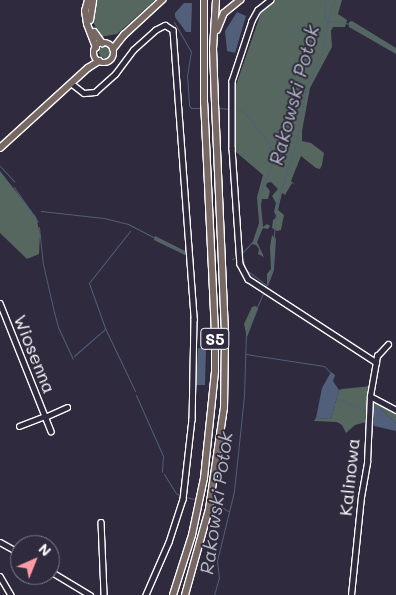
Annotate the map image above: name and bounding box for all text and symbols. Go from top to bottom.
water label: Rakowski Potok [264,23,324,167]
street label: Wiosenna [9,311,61,397]
road number: S5 [200,326,230,352]
water label: Rakowski Potok [195,430,237,576]
street label: Kalinowa [334,437,364,517]
north arrow [10,535,60,585]
text: N [35,539,55,560]

